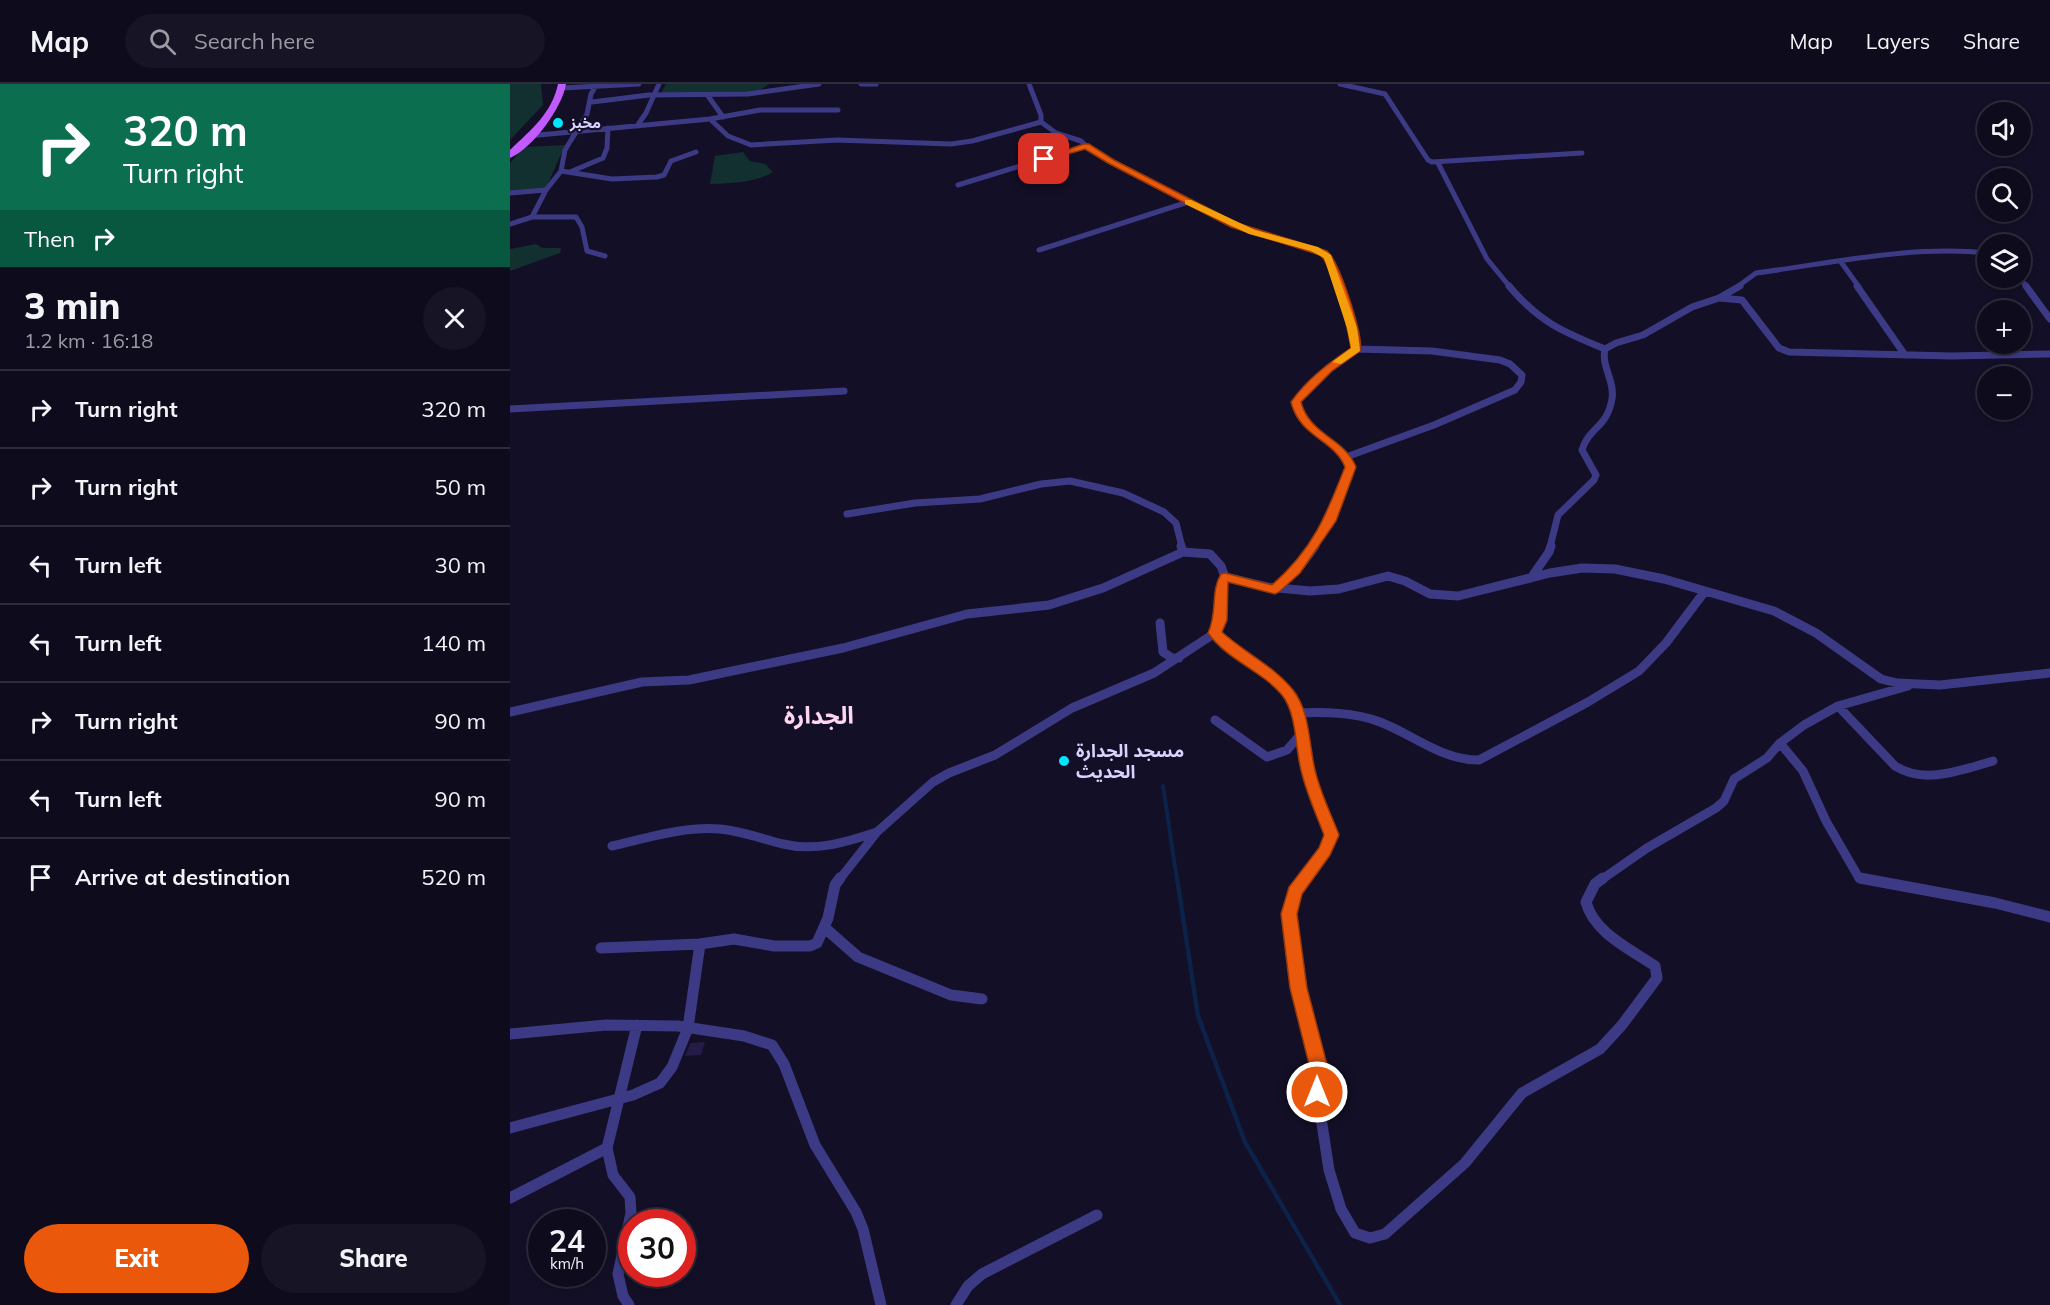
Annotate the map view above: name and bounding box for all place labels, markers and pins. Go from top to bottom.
place label: مخبز [569,113,601,132]
marker: مخبز [551,116,565,130]
pin [1018,133,1069,184]
place label: مسجد الجدارة الحديث [1076,739,1184,783]
marker: مسجد الجدارة الحديث [1057,754,1071,768]

